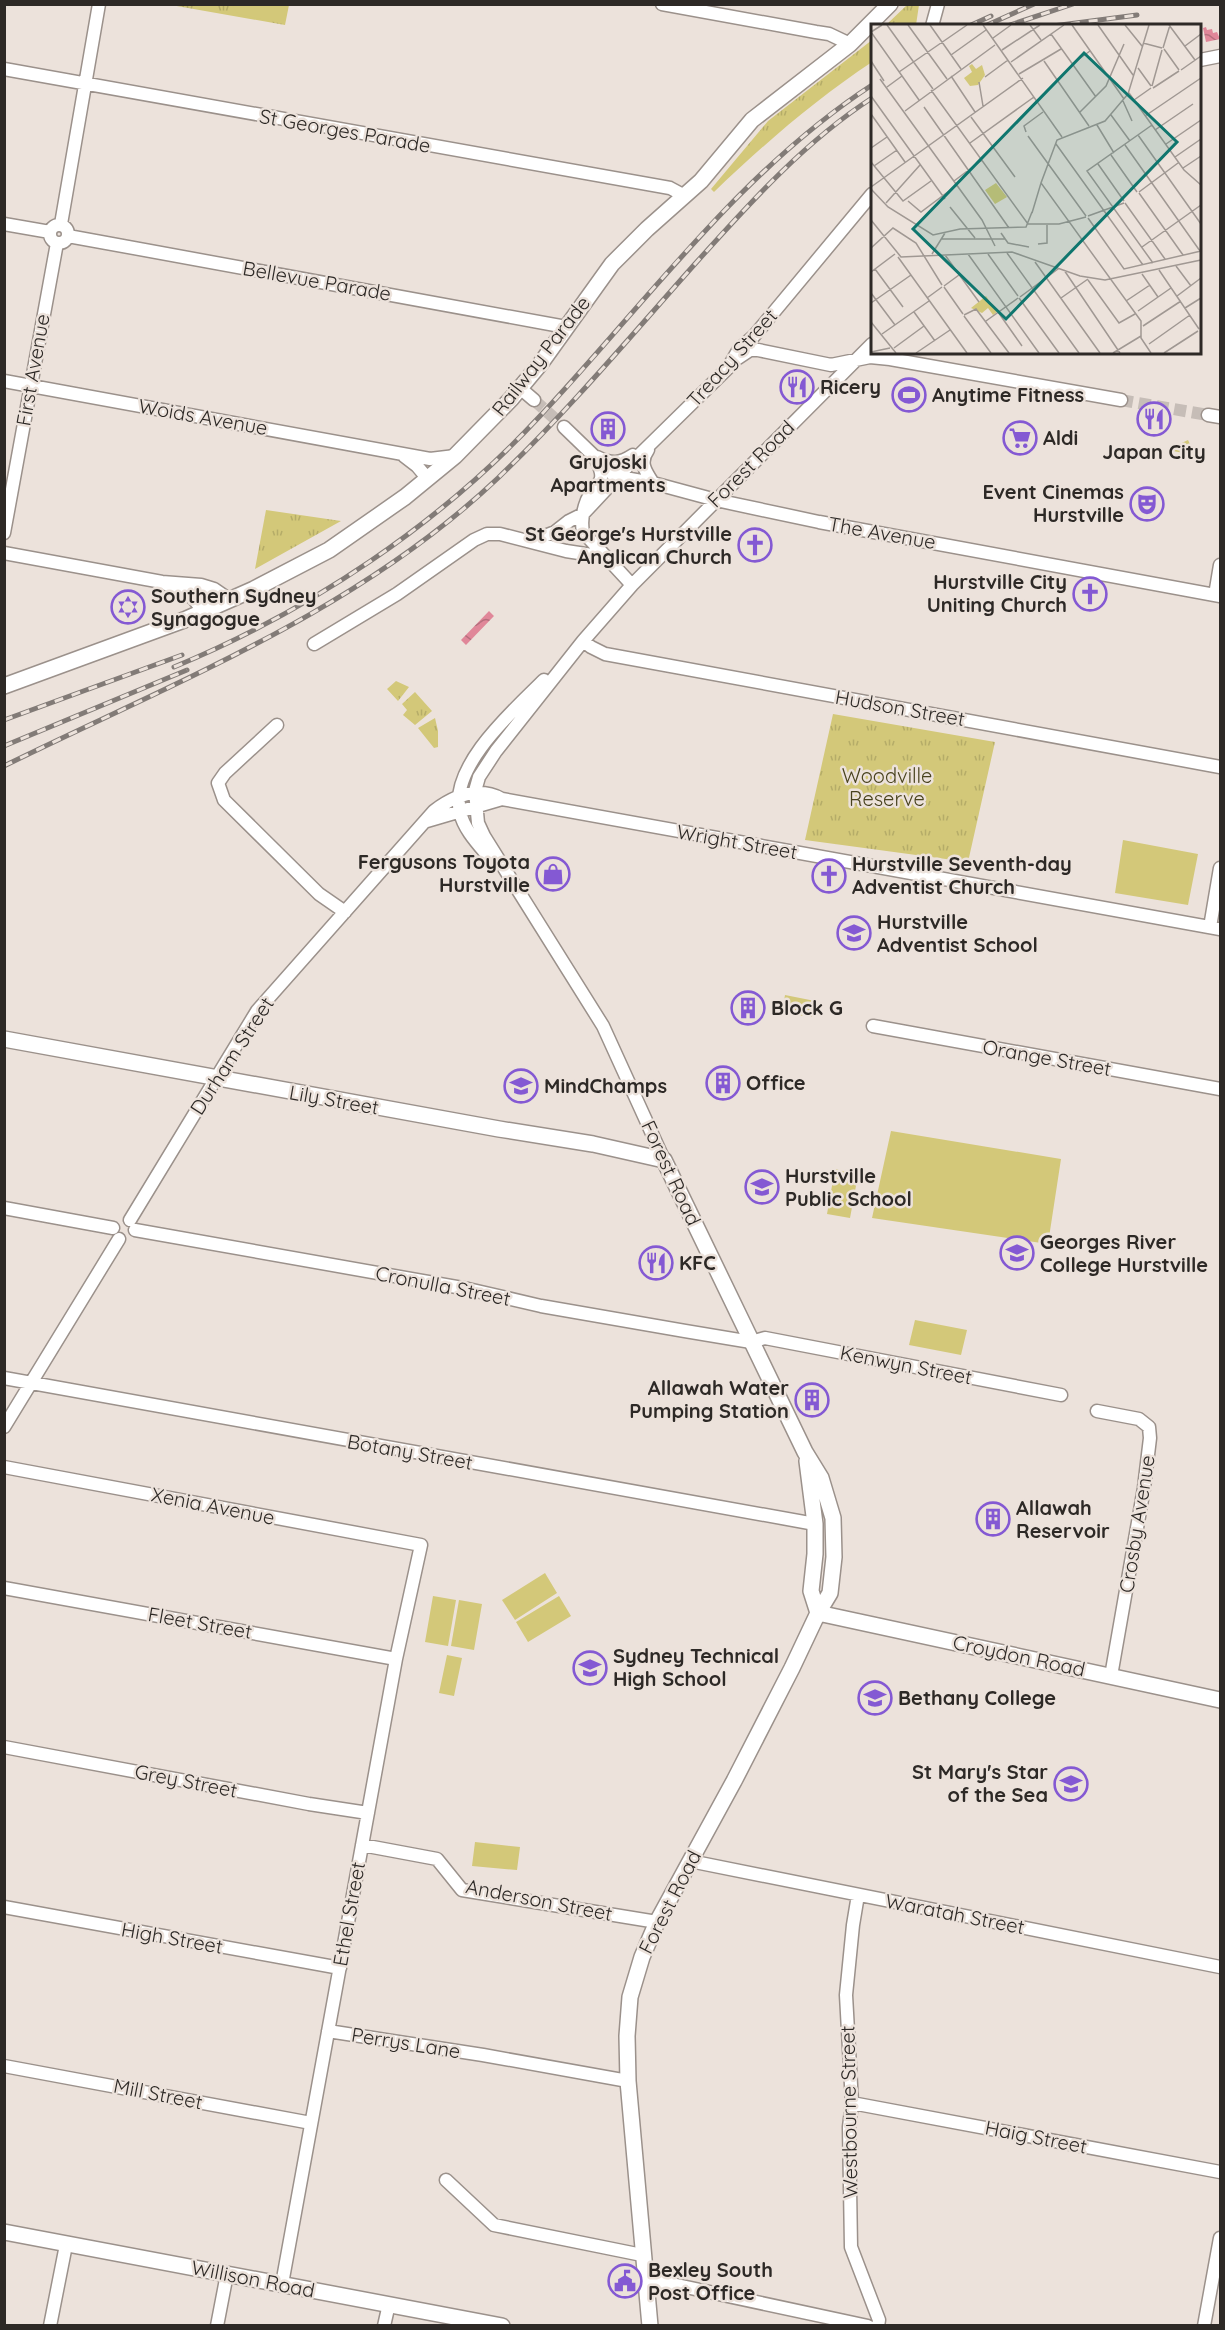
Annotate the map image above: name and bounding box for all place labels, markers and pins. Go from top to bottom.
restaurant icon: Ricery [779,369,815,405]
place label: Ricery [820,374,881,399]
sports icon: Anytime Fitness [891,377,927,413]
place label: Anytime Fitness [932,382,1084,407]
restaurant icon: Japan City [1136,401,1172,437]
building icon: Grujoski Apartments [590,411,626,447]
supermarket icon: Aldi [1002,420,1038,456]
place label: Aldi [1043,425,1078,450]
place label: Japan City [1102,439,1206,464]
place label: Grujoski Apartments [550,449,666,497]
place label: Event Cinemas Hurstville [983,479,1124,527]
theatre icon: Event Cinemas Hurstville [1129,486,1165,522]
place label: St George's Hurstville Anglican Church [525,521,732,569]
church icon: St George's Hurstville Anglican Church [737,527,773,563]
place label: Hurstville City Uniting Church [927,569,1067,617]
church icon: Hurstville City Uniting Church [1072,576,1108,612]
place label: Southern Sydney Synagogue [151,583,317,631]
synagogue icon: Southern Sydney Synagogue [110,589,146,625]
place label: Fergusons Toyota Hurstville [358,849,530,897]
place label: Hurstville Seventh-day Adventist Church [852,851,1072,899]
shop icon: Fergusons Toyota Hurstville [535,856,571,892]
church icon: Hurstville Seventh-day Adventist Church [811,858,847,894]
place label: Hurstville Adventist School [877,909,1038,957]
school or university icon: Hurstville Adventist School [836,915,872,951]
building icon: Block G [730,990,766,1026]
place label: Block G [771,995,843,1020]
building icon: Office [705,1065,741,1101]
school or university icon: MindChamps [503,1068,539,1104]
place label: Office [746,1070,806,1095]
place label: MindChamps [544,1073,667,1098]
place label: Hurstville Public School [785,1163,912,1211]
school or university icon: Hurstville Public School [744,1169,780,1205]
place label: Georges River College Hurstville [1040,1229,1208,1277]
school or university icon: Georges River College Hurstville [999,1235,1035,1271]
restaurant icon: KFC [638,1245,674,1281]
place label: KFC [679,1250,716,1275]
place label: Allawah Water Pumping Station [629,1375,789,1423]
building icon: Allawah Water Pumping Station [794,1382,830,1418]
place label: Allawah Reservoir [1016,1495,1110,1543]
building icon: Allawah Reservoir [975,1501,1011,1537]
place label: Sydney Technical High School [613,1643,779,1691]
school or university icon: Sydney Technical High School [572,1650,608,1686]
school or university icon: Bethany College [857,1680,893,1716]
place label: Bethany College [898,1685,1056,1710]
place label: St Mary's Star of the Sea [912,1759,1048,1807]
school or university icon: St Mary's Star of the Sea [1053,1766,1089,1802]
place label: Bexley South Post Office [648,2257,773,2305]
public building icon: Bexley South Post Office [607,2263,643,2299]

